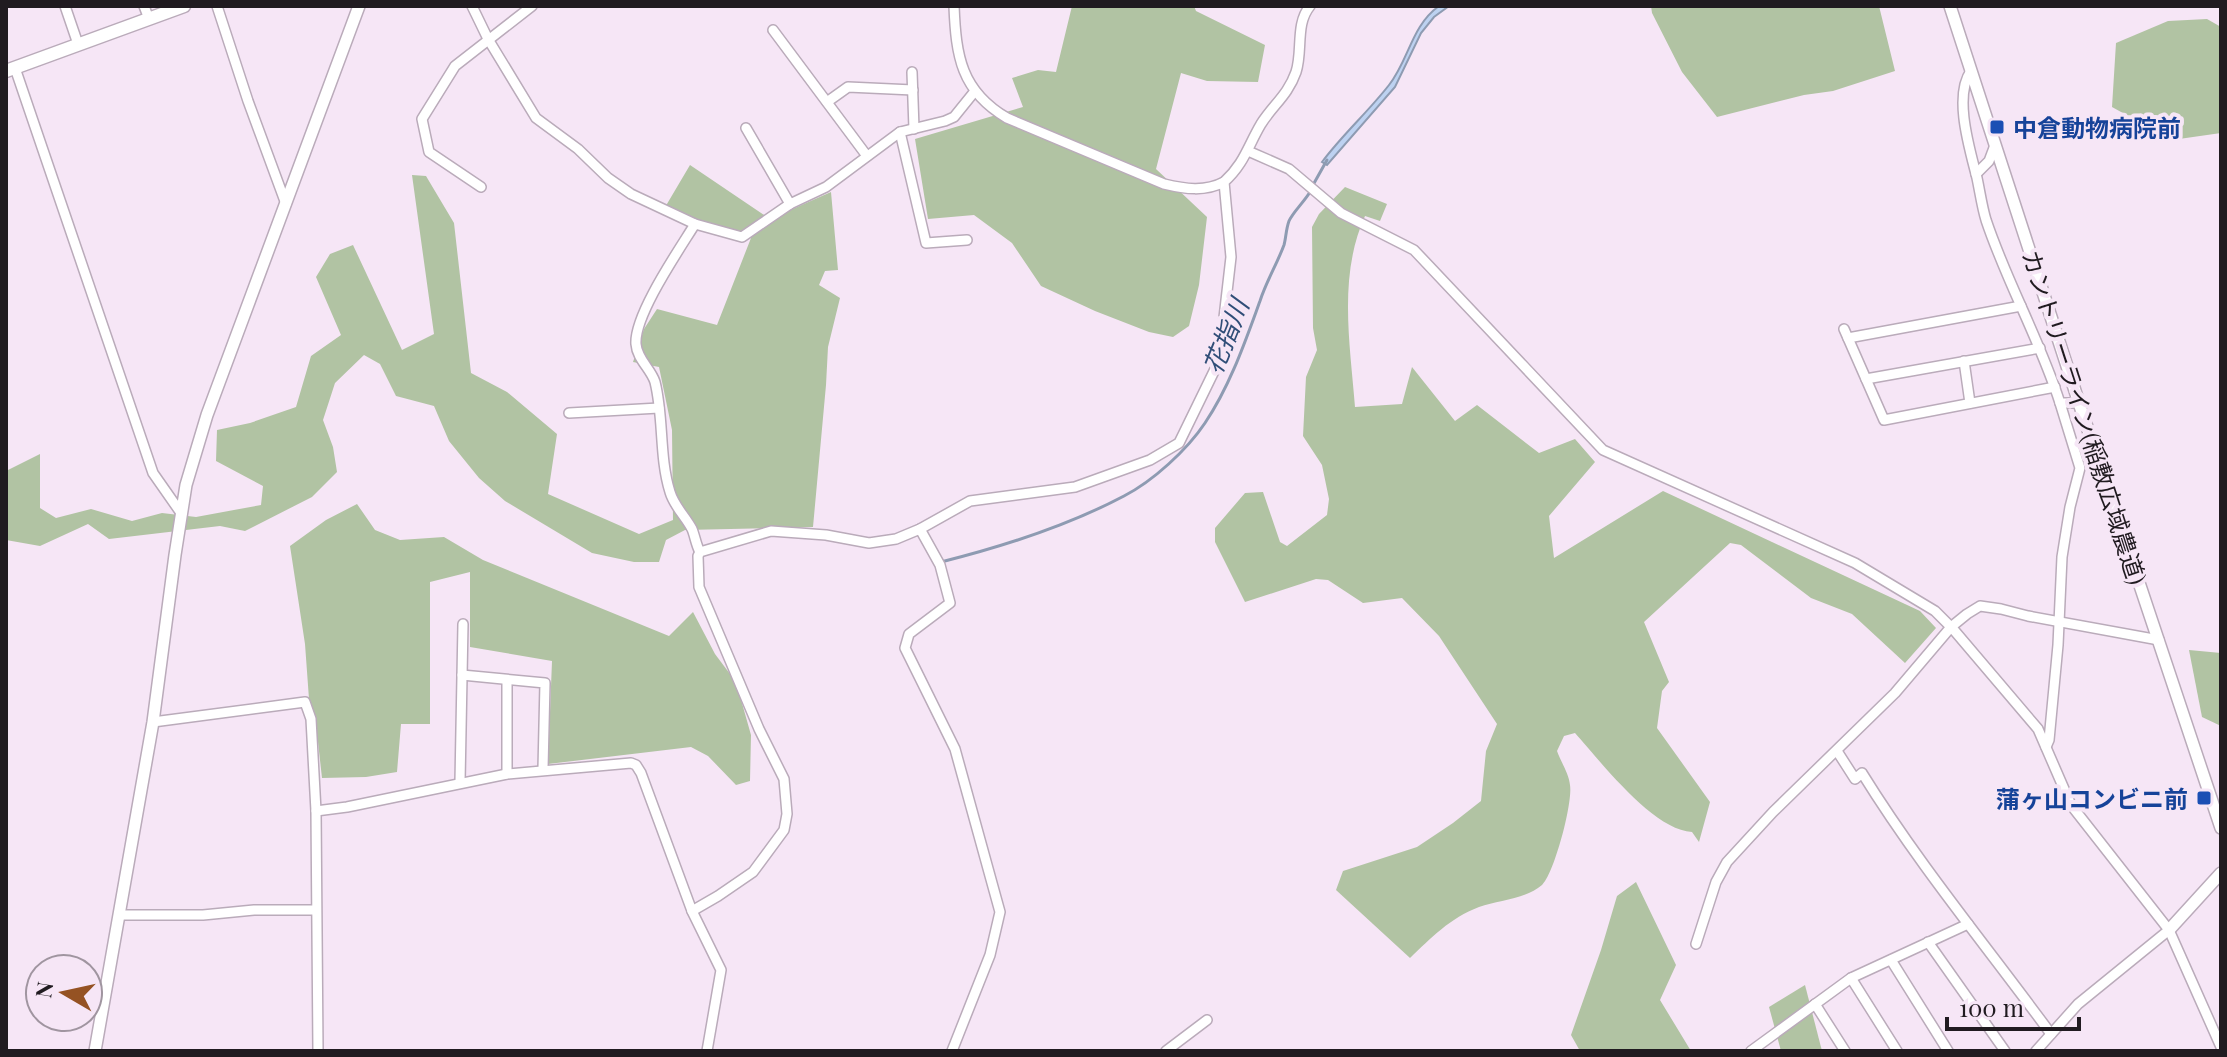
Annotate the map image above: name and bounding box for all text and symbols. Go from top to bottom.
place label: 中倉動物病院前 [2013,111,2181,143]
marker: 中倉動物病院前 [1988,118,2006,136]
street label: カントリーライン(稲敷広域農道) [2016,246,2154,588]
water label: 花指川 [1194,291,1257,379]
place label: 蒲ヶ山コンビニ前 [1996,782,2188,814]
marker: 蒲ヶ山コンビニ前 [2195,789,2213,807]
north arrow [24,953,104,1033]
text: N [27,979,59,1000]
scale bar [1947,981,2079,1031]
text: 100 m [1959,991,2024,1023]

